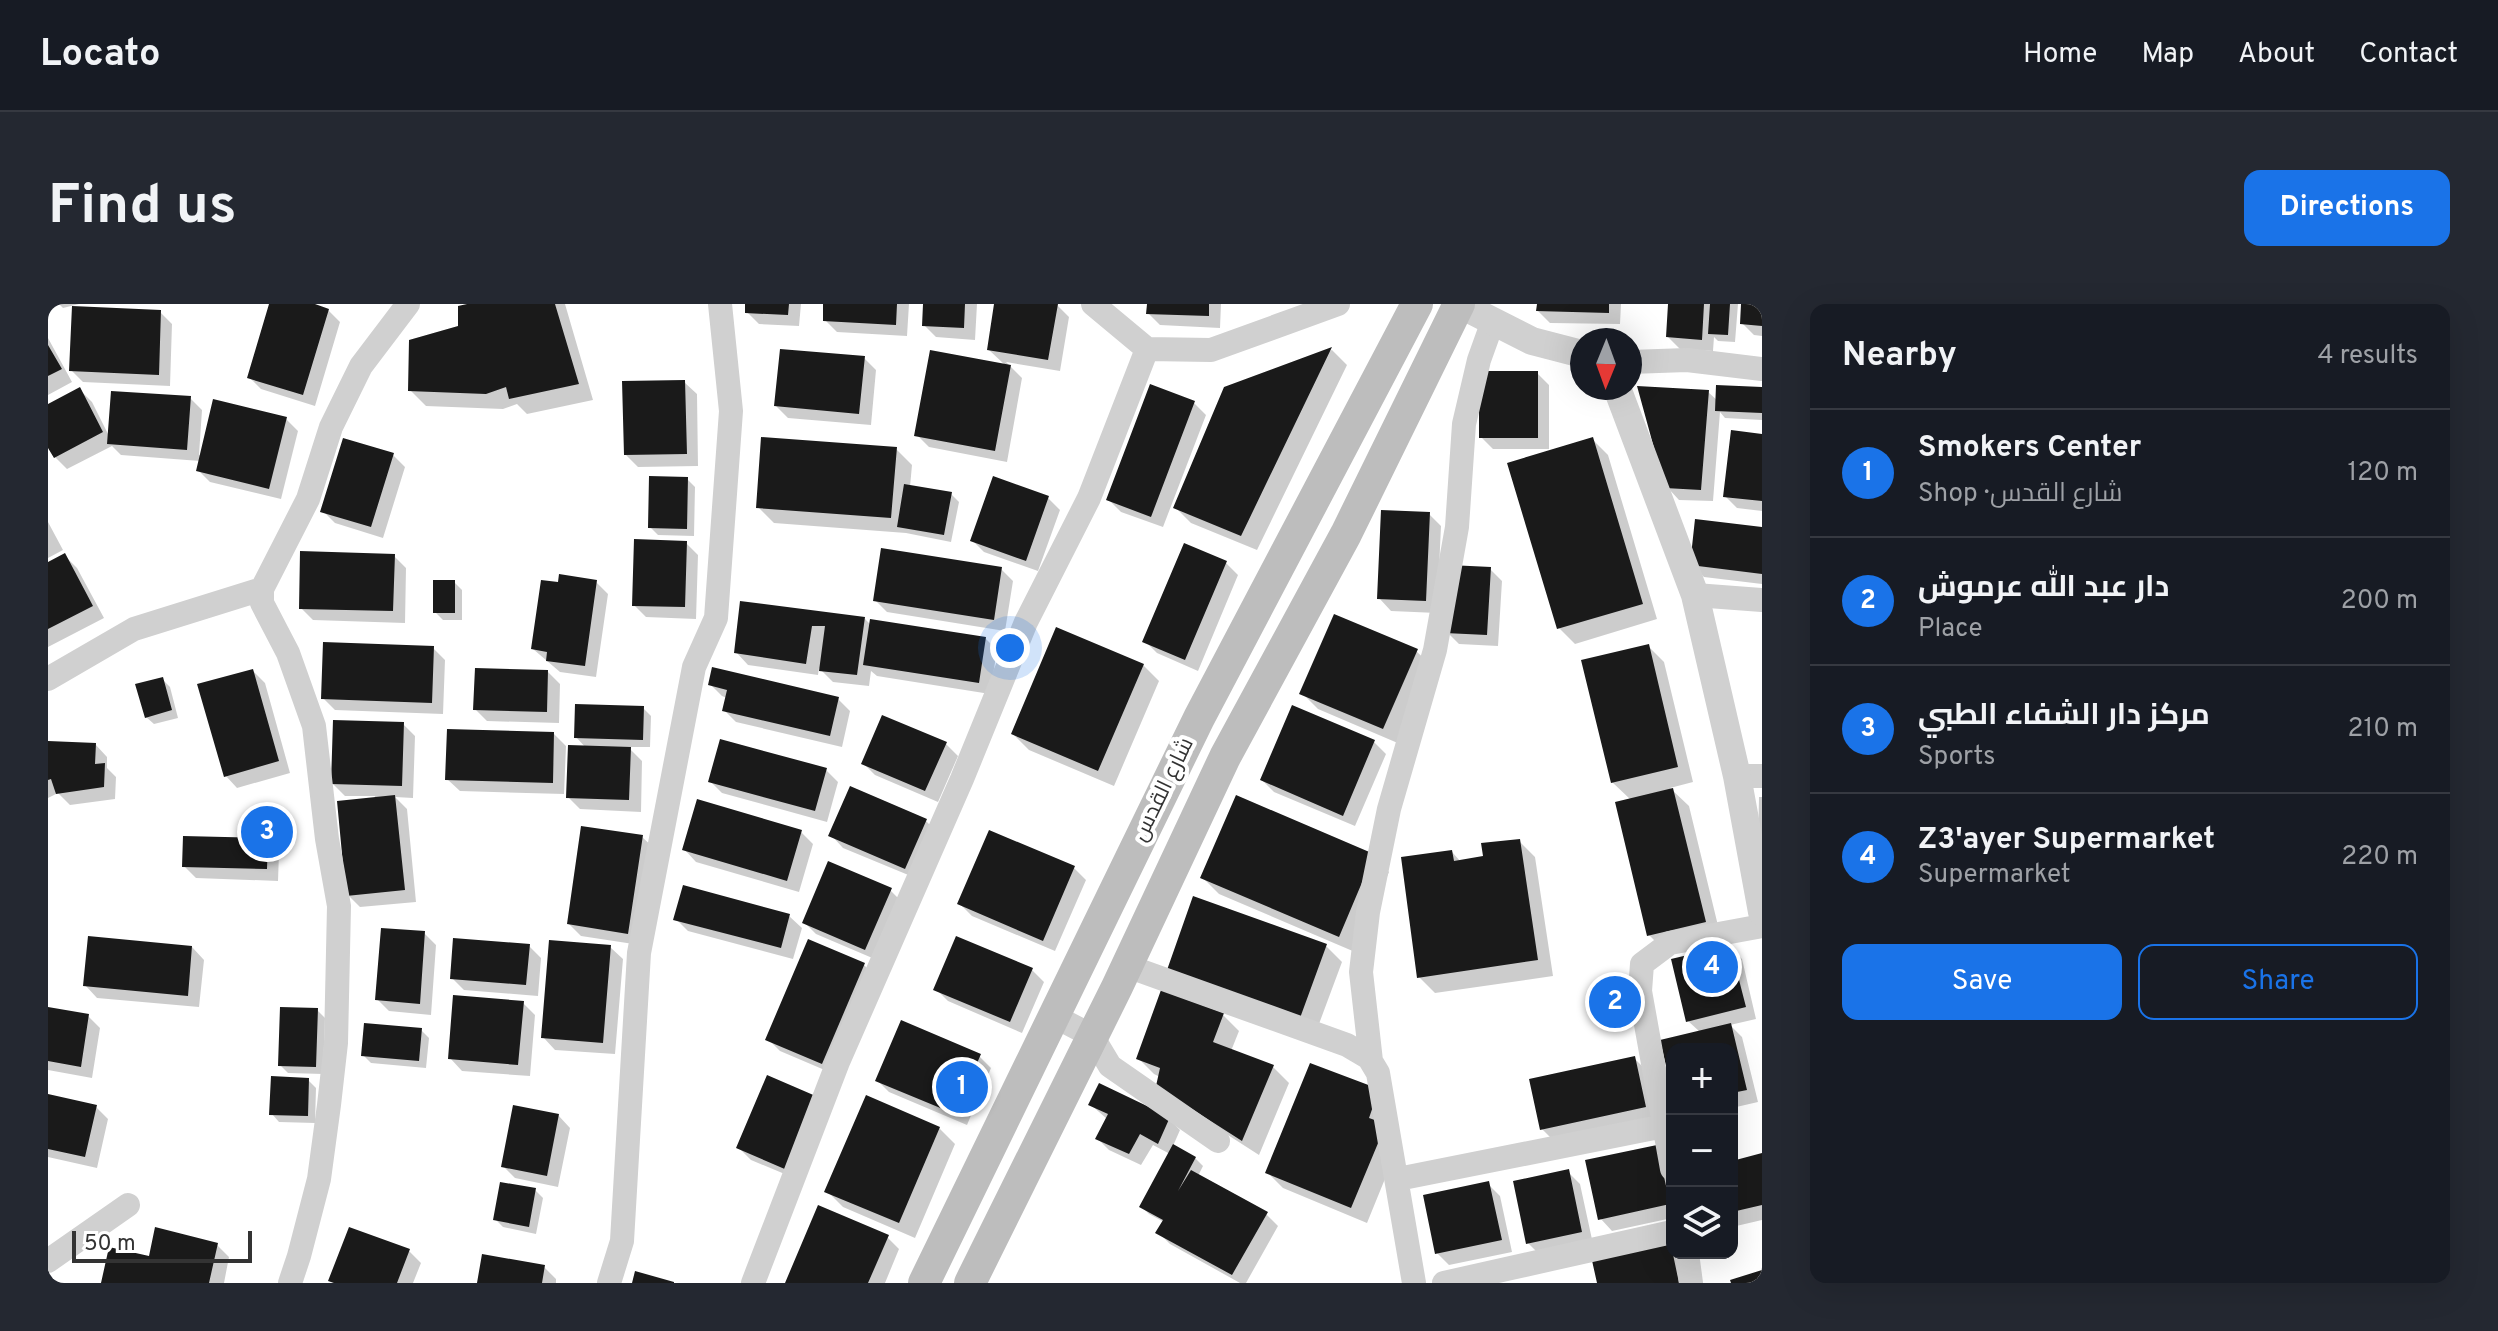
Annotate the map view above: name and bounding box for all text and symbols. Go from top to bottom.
text: Locato [40,31,160,80]
text: Home [2023,37,2097,73]
text: Map [2141,37,2194,73]
text: About [2238,37,2315,73]
text: Contact [2359,37,2458,73]
button: Directions [2244,170,2450,246]
text: Find us [48,173,237,243]
north arrow [1570,328,1642,400]
text: Nearby [1842,335,1957,378]
text: 4 results [2317,340,2418,373]
text: Smokers Center [1918,430,2141,467]
text: 1 [1863,457,1873,490]
text: 120 m [2348,457,2418,490]
text: Shop · شارع القدس [1918,478,2123,511]
text: دار عبد الله عرموش [1918,570,2169,607]
text: 2 [1860,585,1876,618]
text: 200 m [2341,585,2418,618]
text: Place [1918,613,1982,646]
your location [990,628,1030,668]
text: مركز دار الشفاء الطبي [1918,698,2210,735]
text: 3 [1860,713,1876,746]
text: 210 m [2348,713,2418,746]
street label: شارع القدس [1127,734,1201,846]
text: Sports [1918,741,1995,774]
pin: 3 [241,802,293,862]
text: Z3'ayer Supermarket [1918,822,2215,859]
text: 4 [1860,841,1876,874]
text: 220 m [2341,841,2418,874]
text: Supermarket [1918,859,2070,892]
pin: 4 [1686,937,1738,997]
button: Save [1842,944,2122,1020]
button: Share [2138,944,2418,1020]
pin: 2 [1589,972,1641,1032]
map controls [1666,1043,1738,1259]
button: + [1666,1043,1738,1115]
pin: 1 [936,1057,988,1117]
button: − [1666,1115,1738,1187]
button: layers [1666,1187,1738,1259]
scale bar [72,1227,252,1263]
text: 50 m [84,1231,136,1258]

